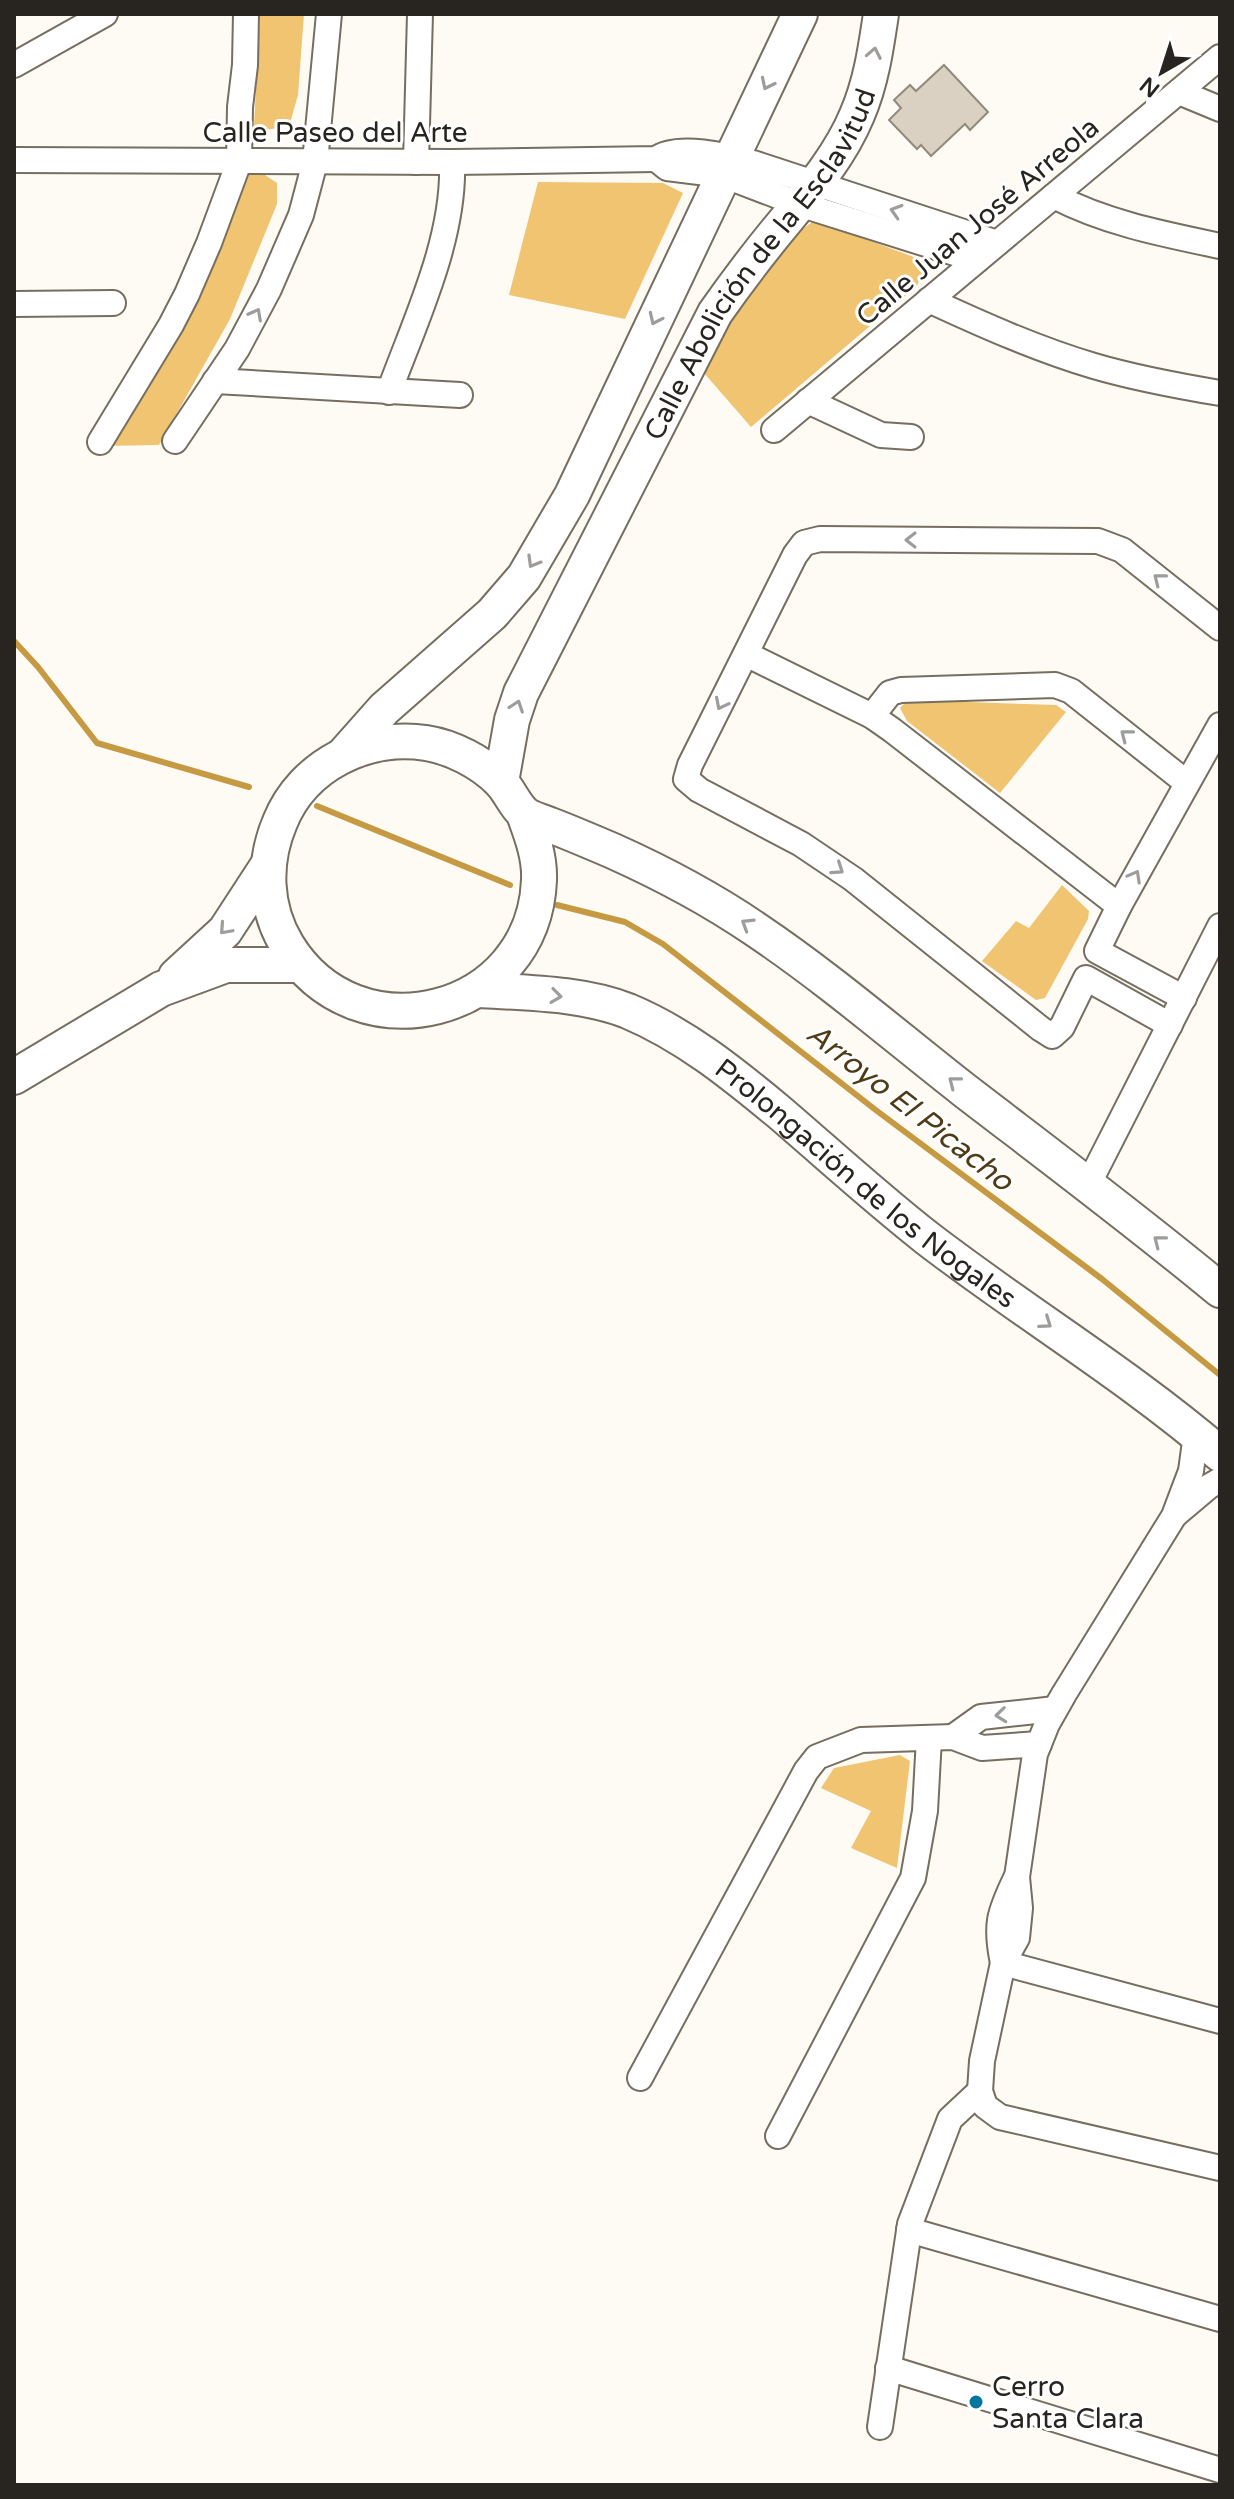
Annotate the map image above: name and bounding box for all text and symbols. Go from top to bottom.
north arrow [1122,32,1202,112]
one-way arrow [865,47,882,60]
text: N [1135,71,1165,102]
one-way arrow [761,76,776,91]
street label: Calle Abolición de la Esclavitud [637,84,884,446]
street label: Calle Juan José Arreola [849,110,1106,333]
street label: Calle Paseo del Arte [202,116,468,150]
one-way arrow [890,204,904,220]
one-way arrow [246,308,261,322]
one-way arrow [649,311,665,325]
one-way arrow [904,531,917,548]
one-way arrow [527,553,543,568]
one-way arrow [1153,575,1168,589]
one-way arrow [715,695,731,710]
one-way arrow [508,699,524,713]
one-way arrow [1121,730,1135,745]
one-way arrow [829,859,843,874]
one-way arrow [1126,870,1141,885]
one-way arrow [741,918,756,934]
one-way arrow [220,920,235,935]
one-way arrow [550,987,563,1004]
water label: Arroyo El Picacho [799,1015,1022,1201]
street label: Prolongación de los Nogales [708,1052,1023,1316]
one-way arrow [948,1077,963,1091]
one-way arrow [1154,1236,1168,1251]
one-way arrow [1037,1313,1051,1327]
one-way arrow [994,1706,1007,1723]
place label: Cerro Santa Clara [992,2370,1144,2436]
marker: Cerro Santa Clara [967,2393,985,2411]

